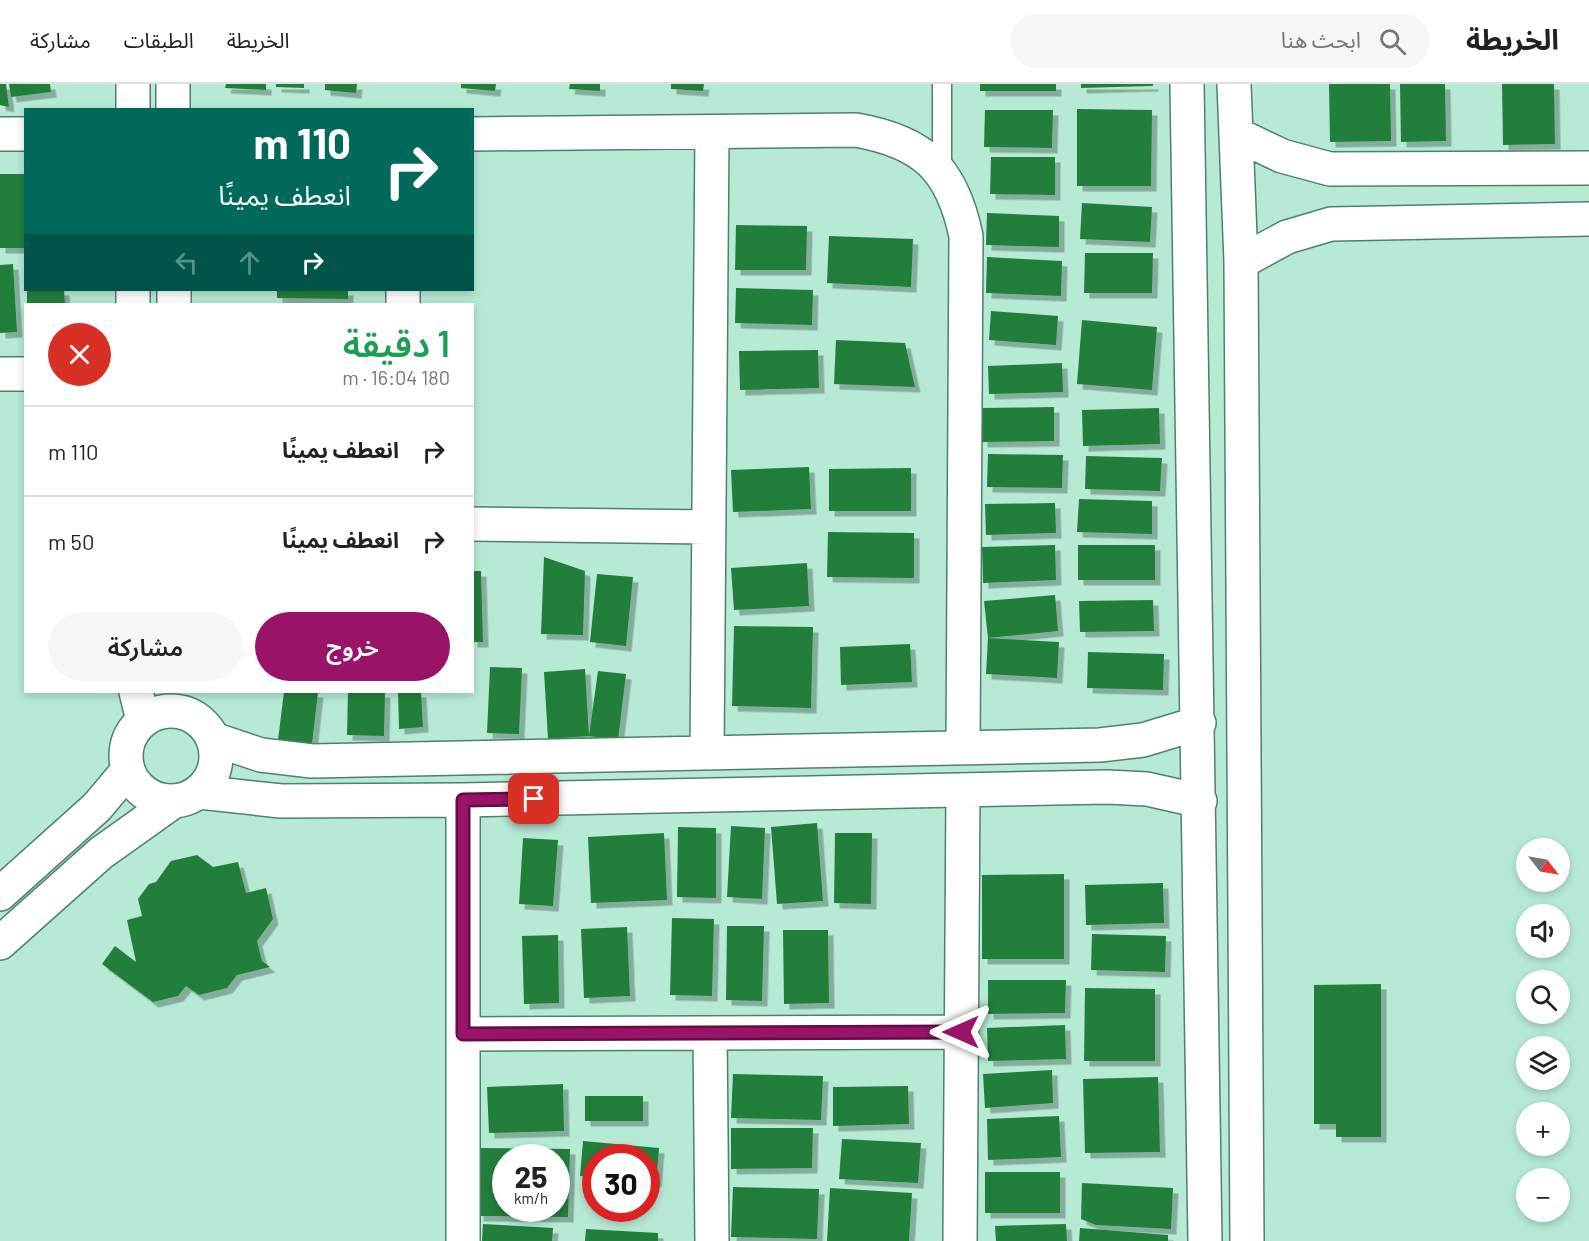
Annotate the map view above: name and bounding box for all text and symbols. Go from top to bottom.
search box [1010,14,1430,68]
text: الخريطة [1466,22,1559,56]
icon: search [1376,25,1409,58]
text: ابحث هنا [1281,26,1361,52]
text: مشاركة [30,27,91,52]
text: الطبقات [124,27,194,52]
text: الخريطة [227,27,290,52]
text: 110 m [254,117,351,167]
icon: right [372,132,450,210]
text: انعطف يمينًا [218,178,351,210]
icon: left [170,246,203,279]
icon: ahead [233,246,266,279]
icon: right [296,246,329,279]
text: 1 دقيقة [343,321,450,364]
button: close [48,323,111,386]
text: 180 m · 16:04 [342,365,450,389]
icon: right [417,435,450,468]
text: انعطف يمينًا [282,436,399,462]
text: 110 m [48,438,99,464]
icon: right [417,525,450,558]
text: انعطف يمينًا [282,526,399,552]
text: 50 m [48,528,94,554]
button: مشاركة [48,612,243,681]
button: خروج [255,612,450,681]
pin [508,773,559,824]
icon: arrive [517,782,550,815]
north arrow [1516,838,1570,892]
map controls [1516,838,1570,1222]
button: sound [1516,904,1570,958]
button: search [1516,970,1570,1024]
position arrow [929,1000,993,1064]
button: layers [1516,1036,1570,1090]
button: + [1516,1102,1570,1156]
speed limit sign: 30 [582,1144,660,1222]
text: 25 [515,1158,547,1194]
button: − [1516,1168,1570,1222]
text: km/h [514,1189,548,1207]

